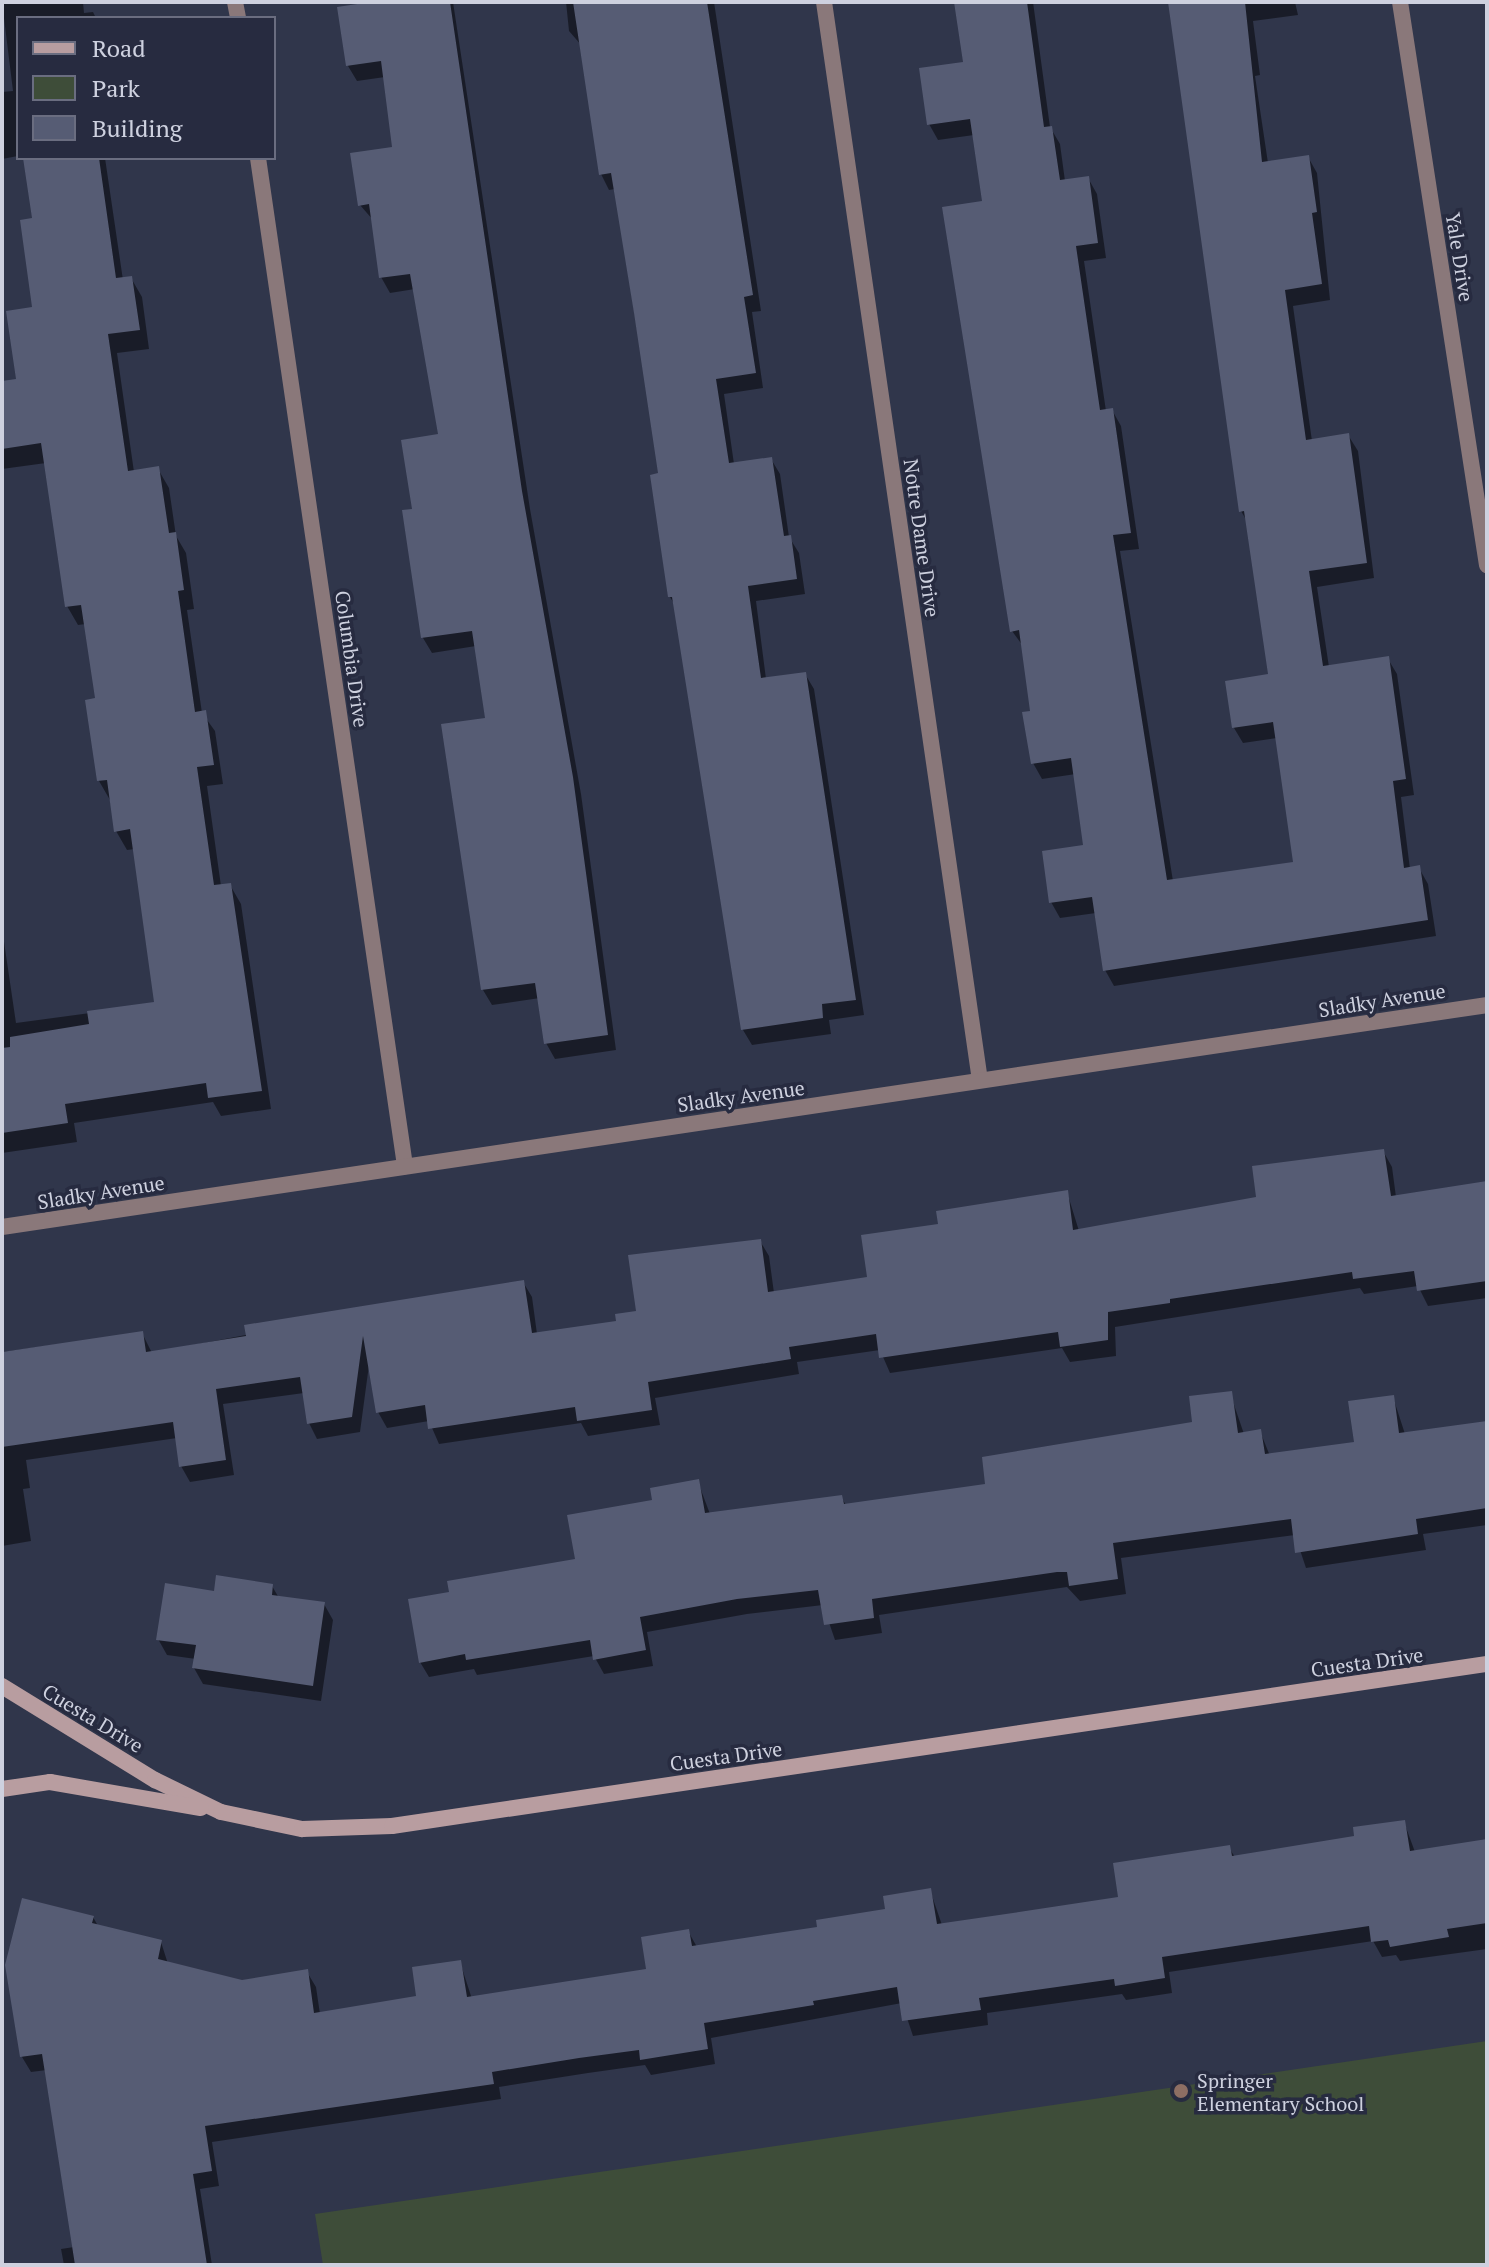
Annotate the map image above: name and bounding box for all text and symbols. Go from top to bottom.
legend [16,16,276,160]
text: Road [92,32,146,64]
text: Park [92,72,140,104]
text: Building [92,112,182,144]
street label: Yale Drive [1441,211,1479,303]
street label: Notre Dame Drive [899,457,945,619]
street label: Columbia Drive [331,589,373,729]
street label: Sladky Avenue [1317,978,1447,1022]
street label: Sladky Avenue [676,1075,806,1117]
street label: Sladky Avenue [36,1170,166,1214]
street label: Cuesta Drive [1309,1642,1425,1682]
street label: Cuesta Drive [38,1679,148,1757]
street label: Cuesta Drive [668,1736,784,1776]
place label: Springer Elementary School [1197,2068,1364,2115]
marker: Springer Elementary School [1172,2082,1190,2100]

